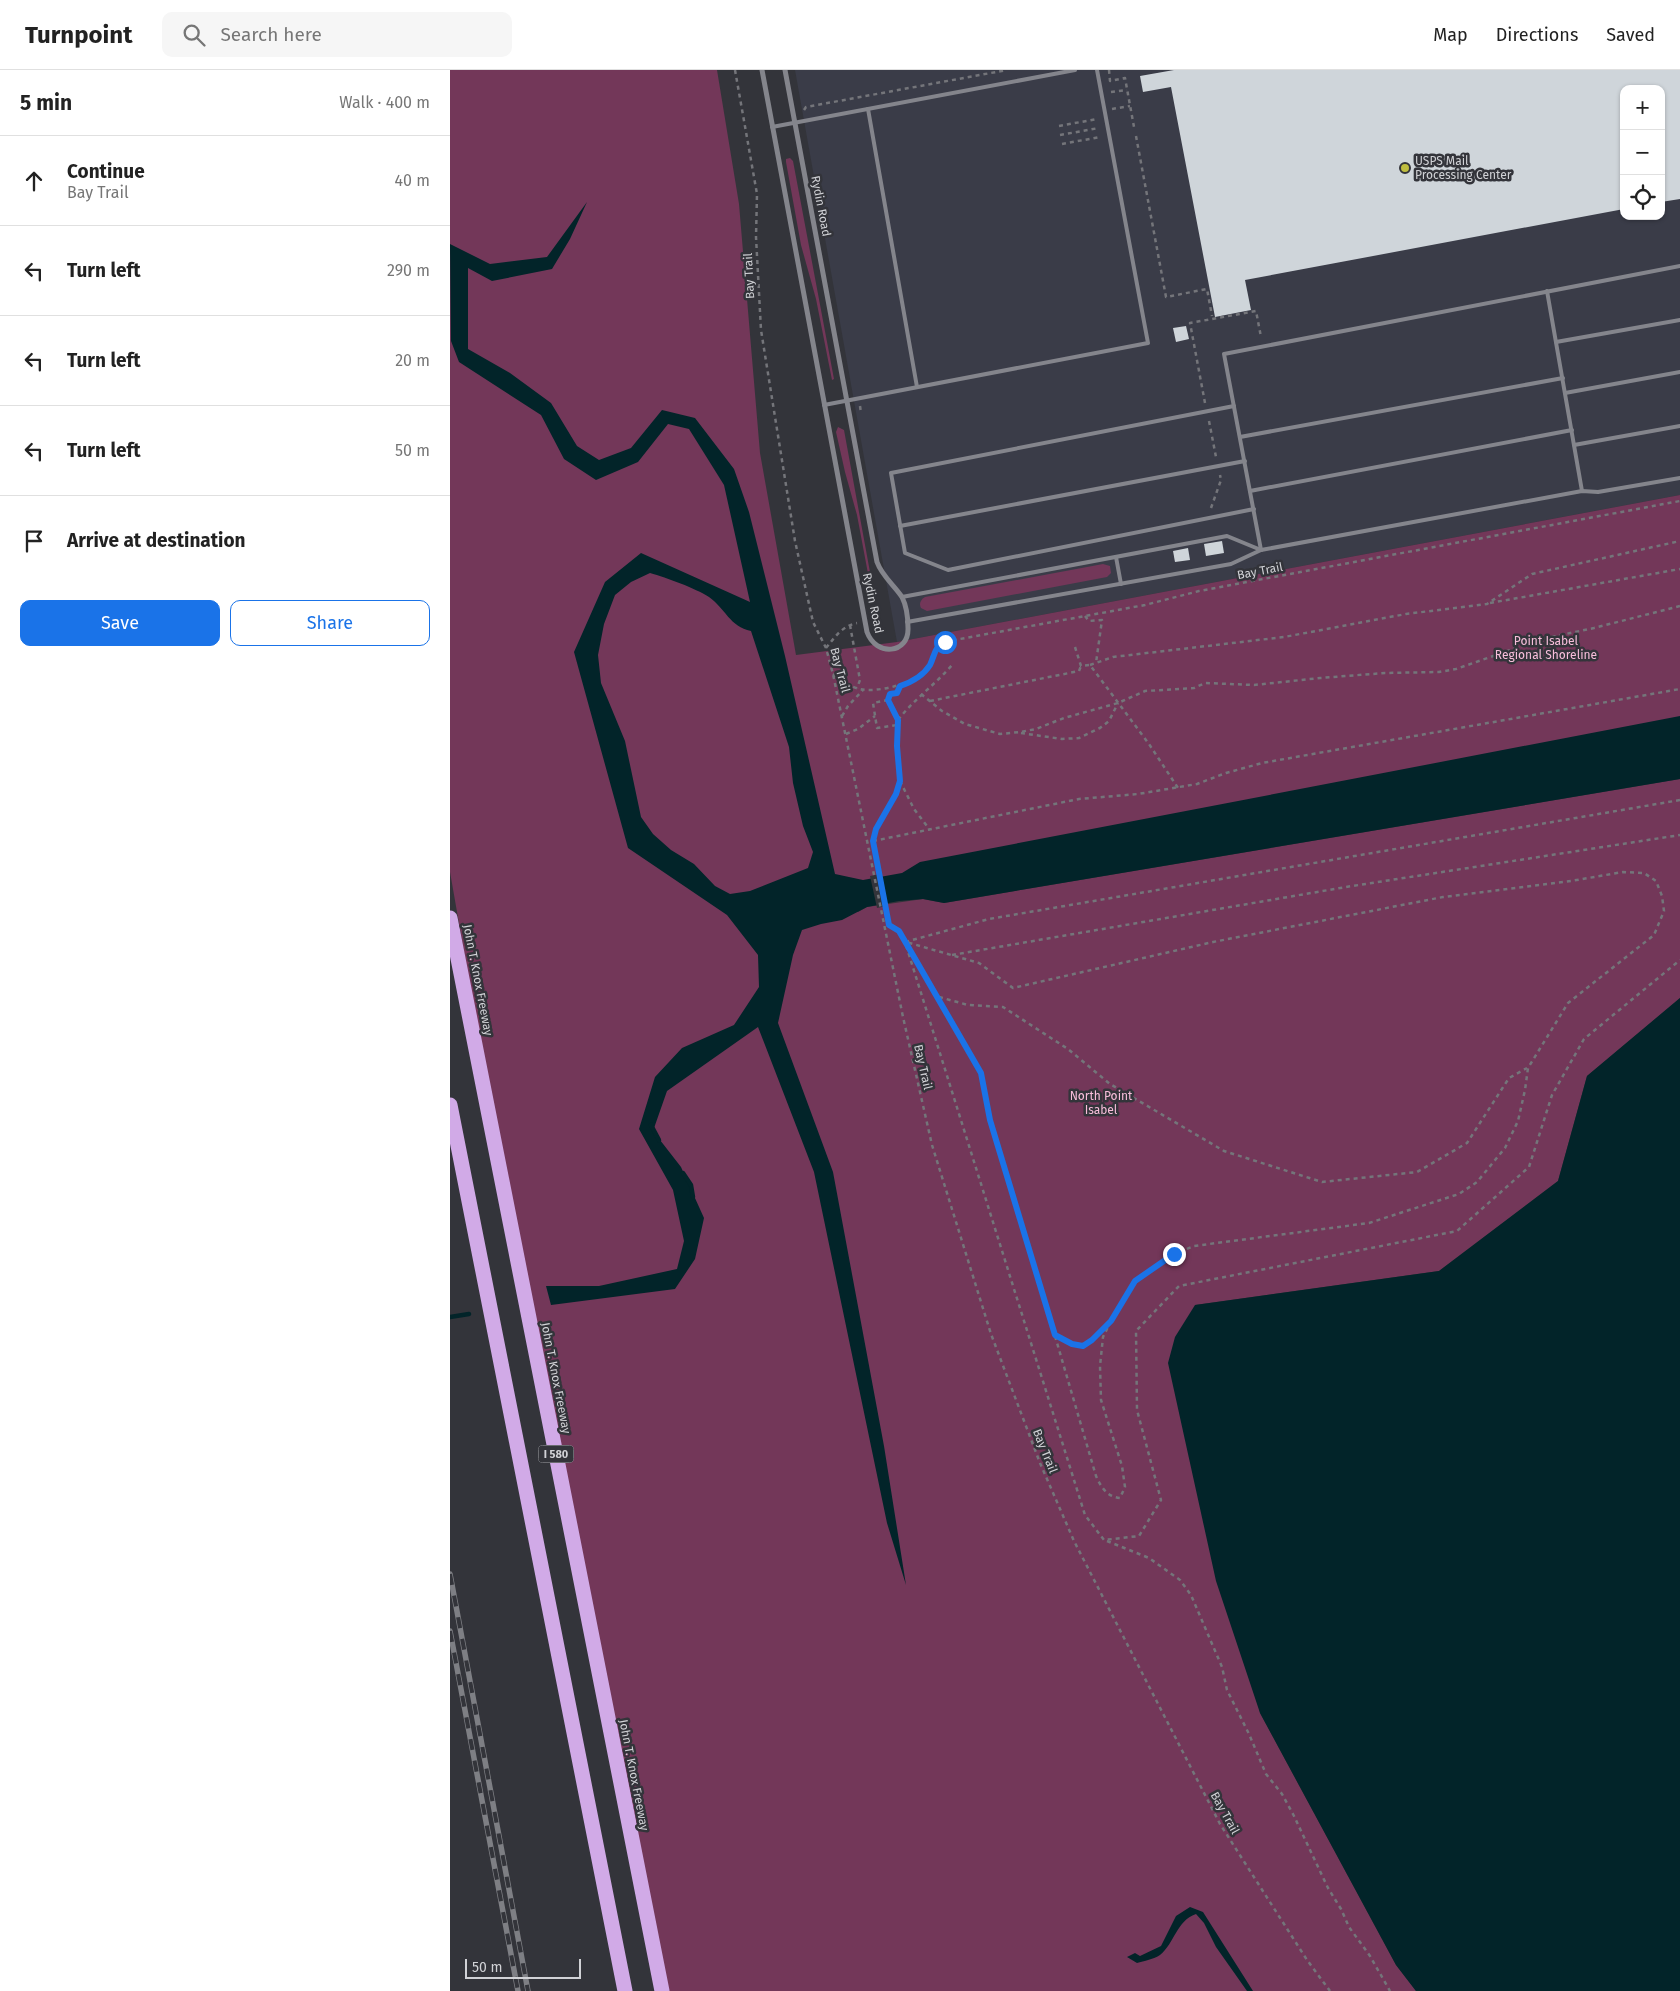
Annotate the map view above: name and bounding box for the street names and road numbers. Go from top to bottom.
street label: Rydin Road [808,174,834,238]
street label: Bay Trail [741,252,757,299]
street label: Bay Trail [1236,560,1284,582]
street label: Rydin Road [860,571,886,635]
street label: Bay Trail [827,646,853,695]
street label: John T. Knox Freeway [460,923,496,1037]
street label: Bay Trail [911,1043,935,1092]
street label: John T. Knox Freeway [538,1321,574,1435]
street label: Bay Trail [1030,1427,1060,1475]
road number: I 580 [538,1446,574,1462]
street label: John T. Knox Freeway [616,1718,652,1832]
street label: Bay Trail [1208,1789,1243,1837]

